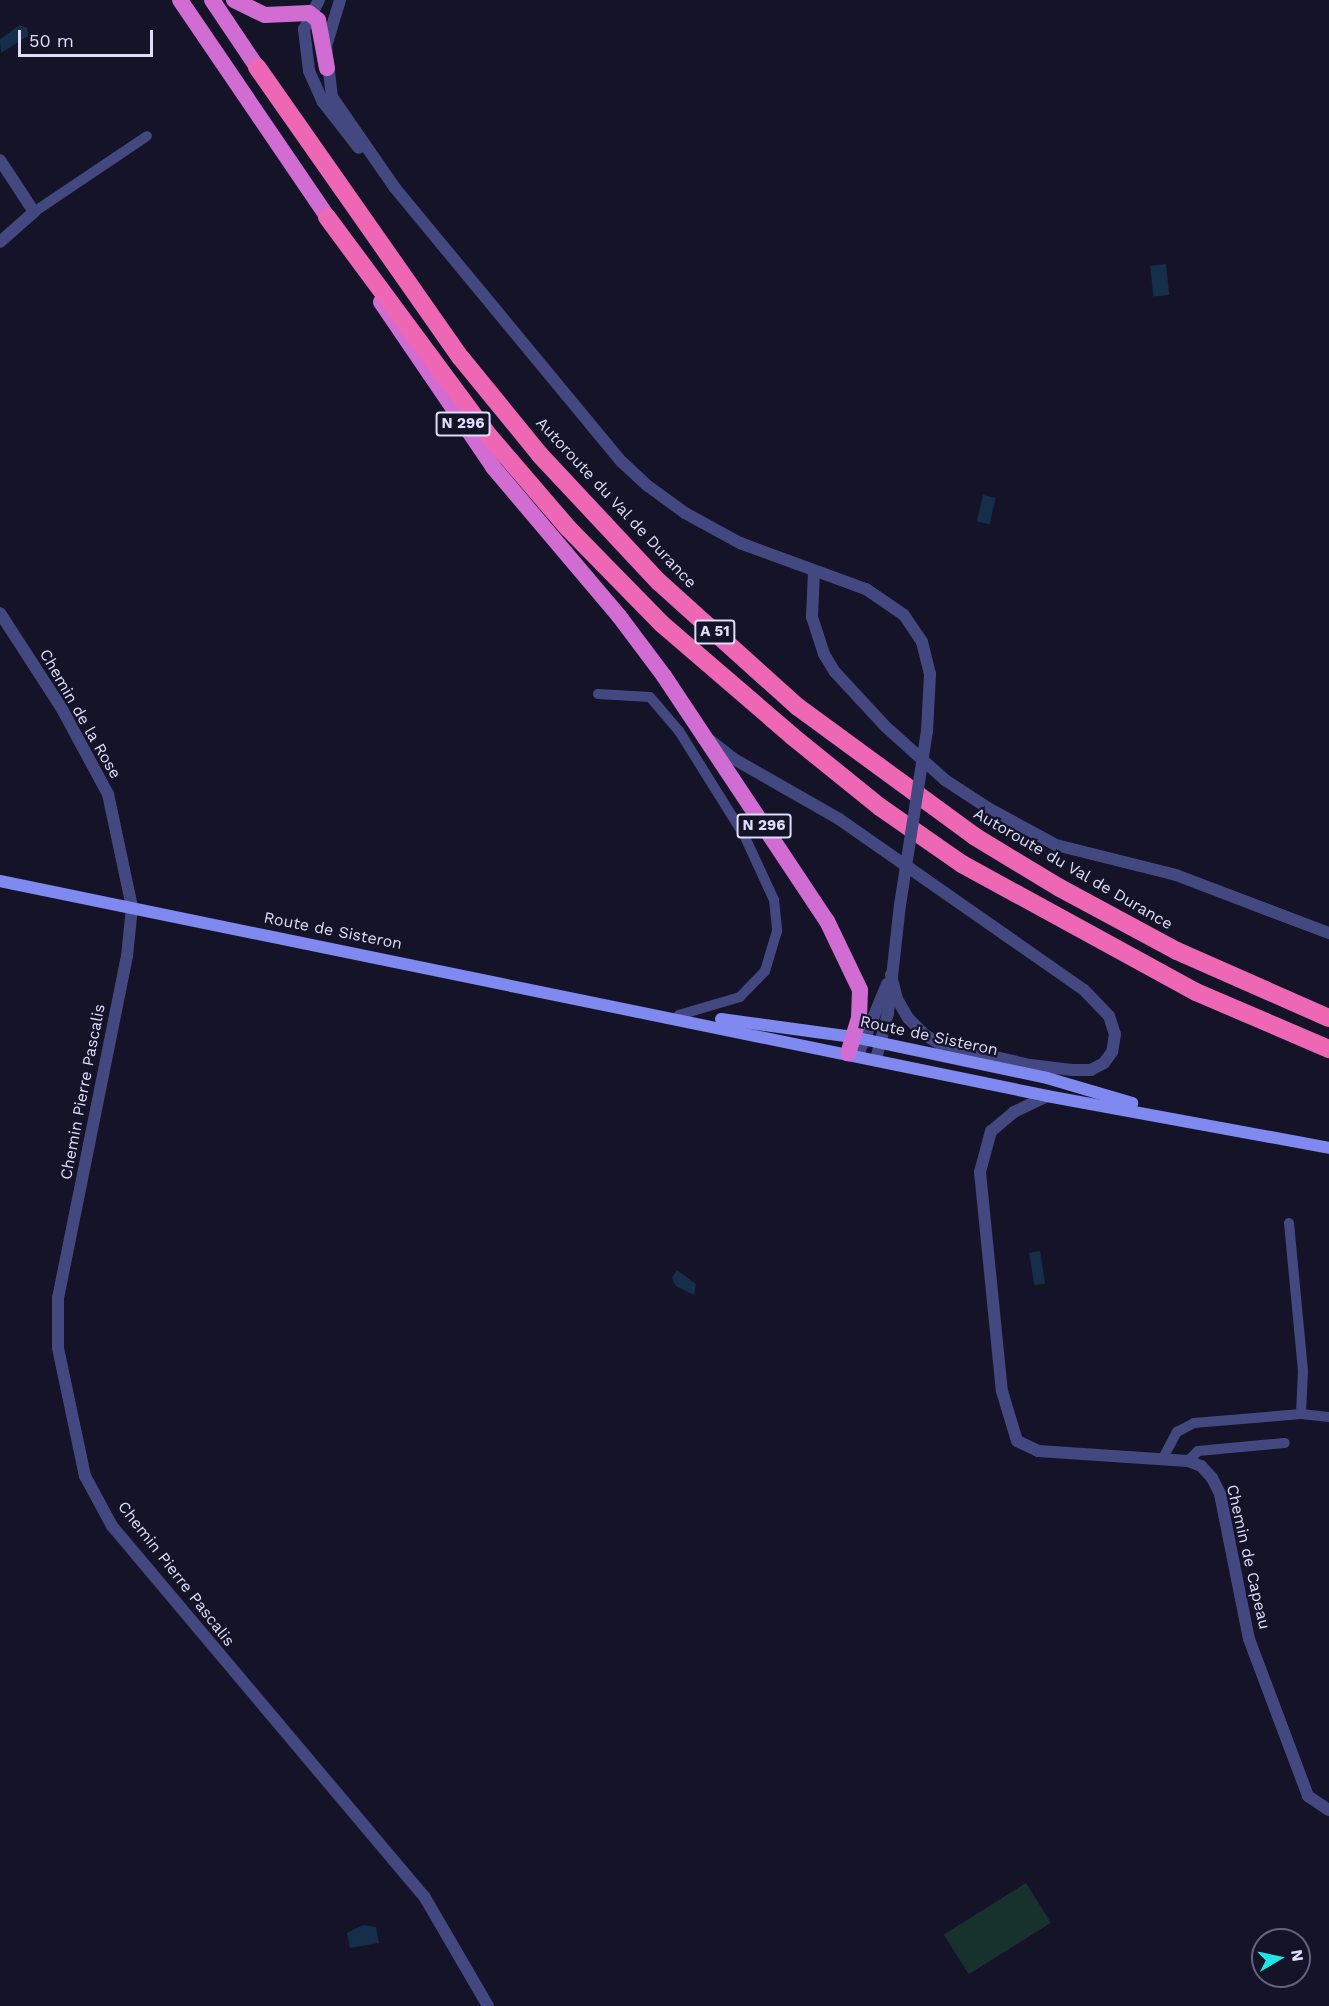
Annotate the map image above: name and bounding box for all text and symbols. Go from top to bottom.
scale bar [21,18,156,56]
text: 50 m [29,30,74,51]
road number: N 296 [434,412,492,436]
street label: Autoroute du Val de Durance [531,413,701,593]
road number: A 51 [694,620,736,644]
street label: Chemin de la Rose [35,646,125,782]
street label: Autoroute du Val de Durance [970,804,1176,934]
road number: N 296 [736,814,792,838]
street label: Route de Sisteron [262,908,404,954]
street label: Chemin Pierre Pascalis [57,1003,109,1181]
street label: Route de Sisteron [858,1012,1000,1060]
street label: Chemin de Capeau [1222,1483,1274,1631]
street label: Chemin Pierre Pascalis [113,1498,239,1650]
north arrow [1251,1928,1311,1988]
text: N [1287,1948,1308,1963]

